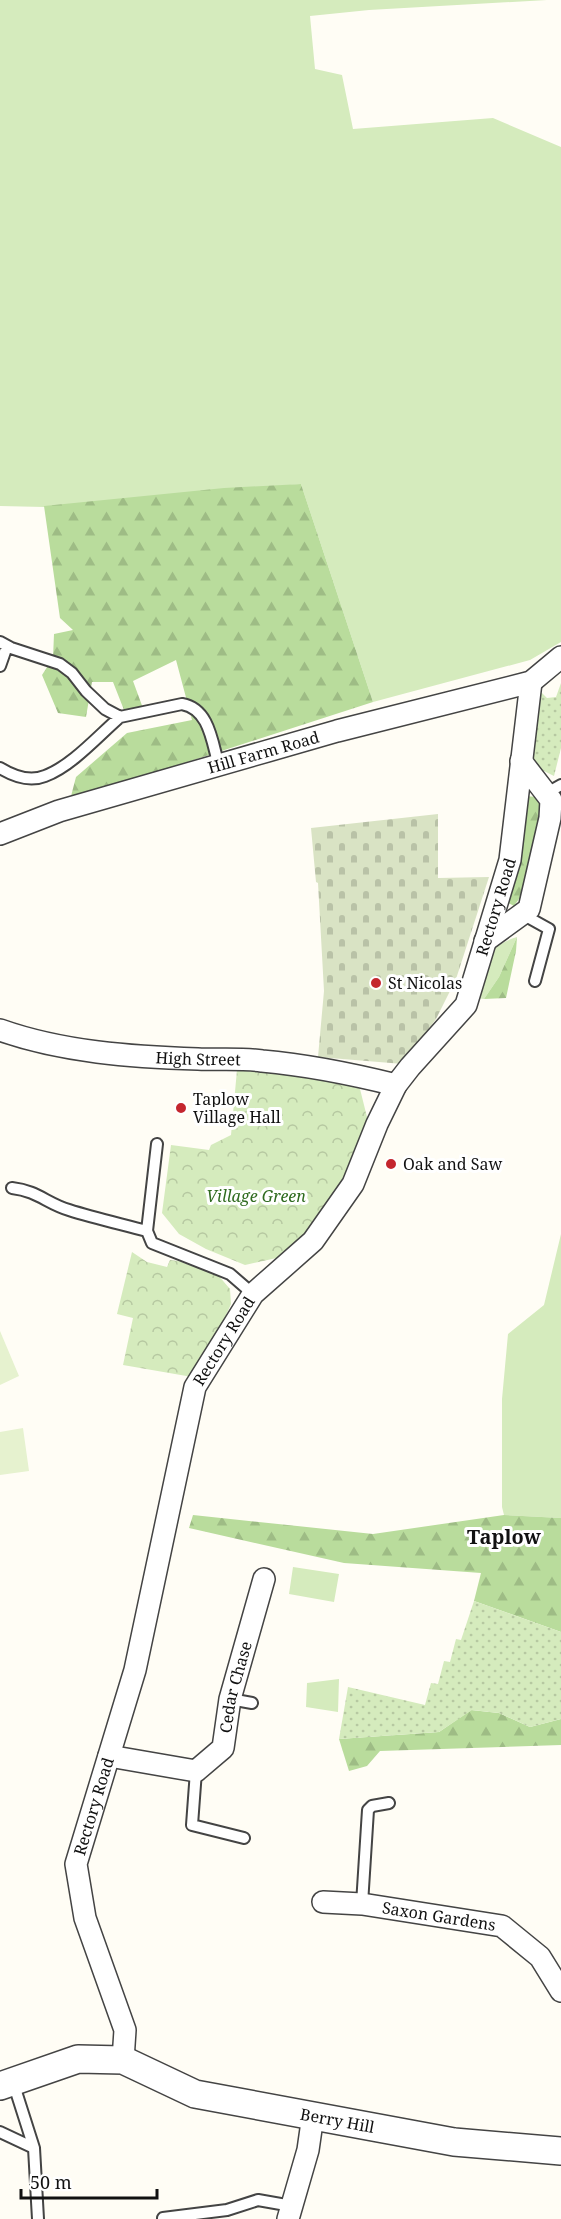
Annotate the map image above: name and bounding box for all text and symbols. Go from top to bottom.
street label: Hill Farm Road [205,726,322,779]
street label: Rectory Road [471,855,521,958]
place label: St Nicolas [388,972,462,994]
marker: St Nicolas [369,976,383,990]
street label: High Street [155,1046,241,1070]
place label: Taplow Village Hall [193,1088,281,1128]
marker: Taplow Village Hall [174,1101,188,1115]
place label: Oak and Saw [403,1153,502,1175]
marker: Oak and Saw [384,1157,398,1171]
park label: Village Green [206,1185,306,1207]
street label: Rectory Road [188,1292,260,1390]
district label: Taplow [467,1523,542,1550]
street label: Cedar Chase [214,1639,257,1734]
street label: Rectory Road [68,1755,119,1858]
street label: Saxon Gardens [381,1896,497,1936]
street label: Berry Hill [298,2103,376,2138]
scale bar [21,2162,158,2200]
text: 50 m [30,2170,72,2194]

